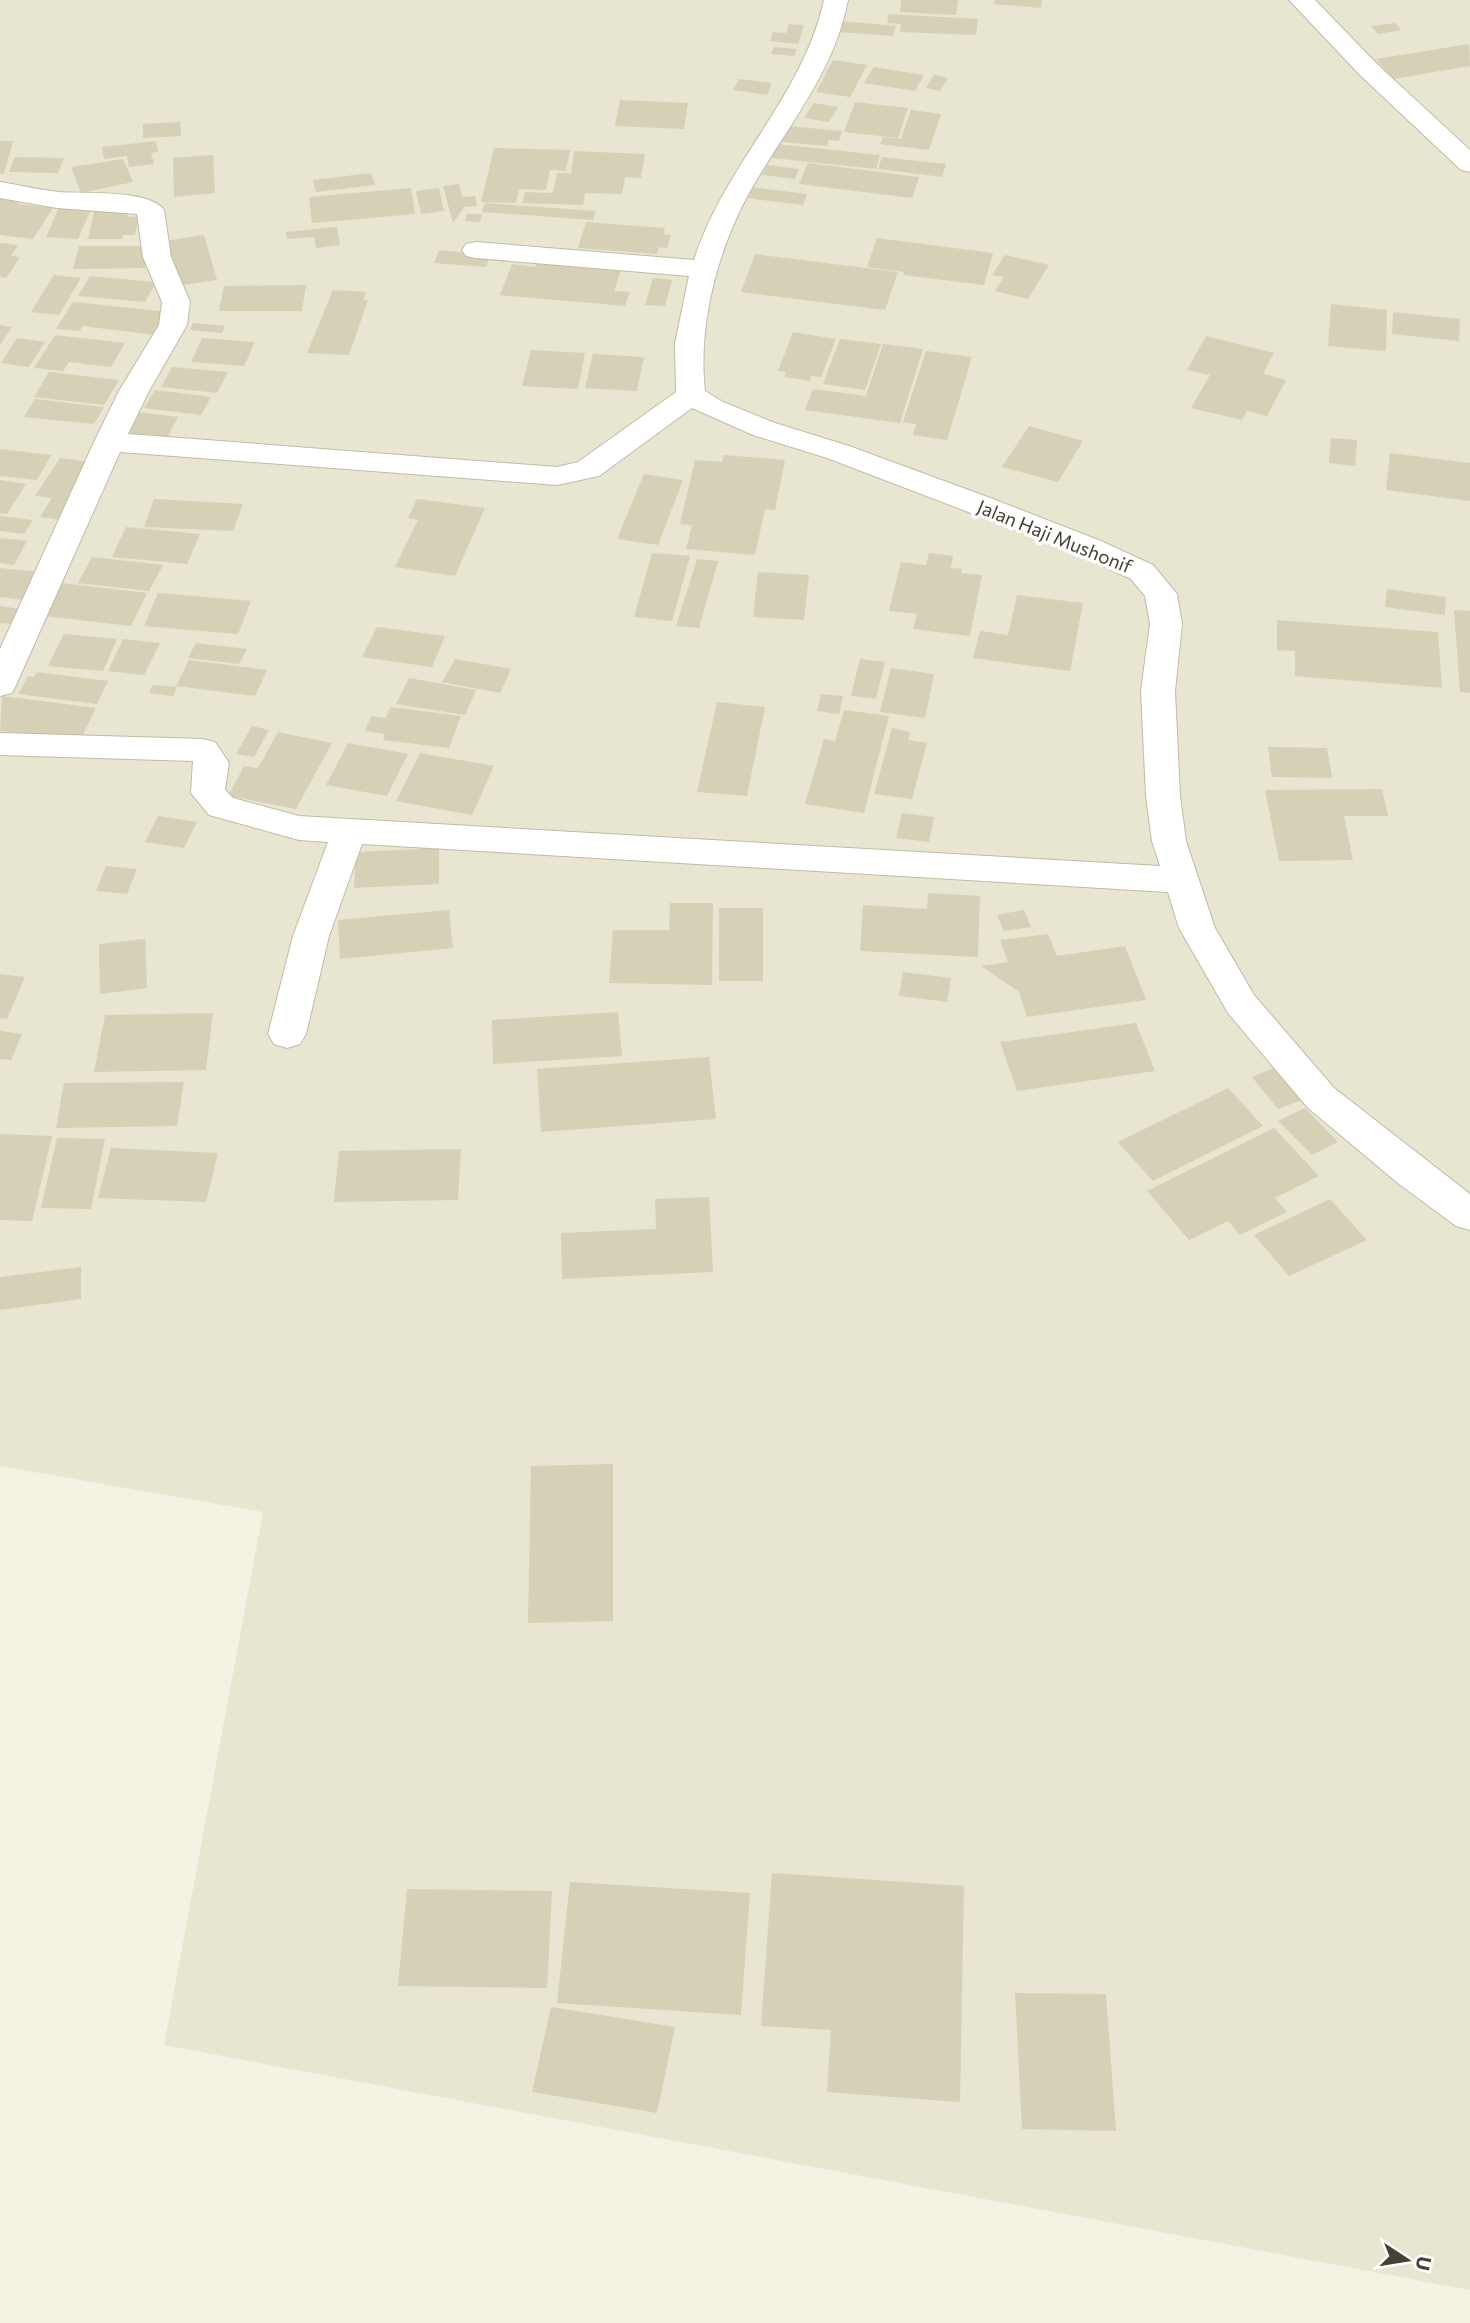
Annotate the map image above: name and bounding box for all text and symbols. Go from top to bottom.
street label: Jalan Haji Mushonif [974,494,1136,578]
north arrow [1372,2225,1442,2295]
text: U [1411,2254,1437,2273]

